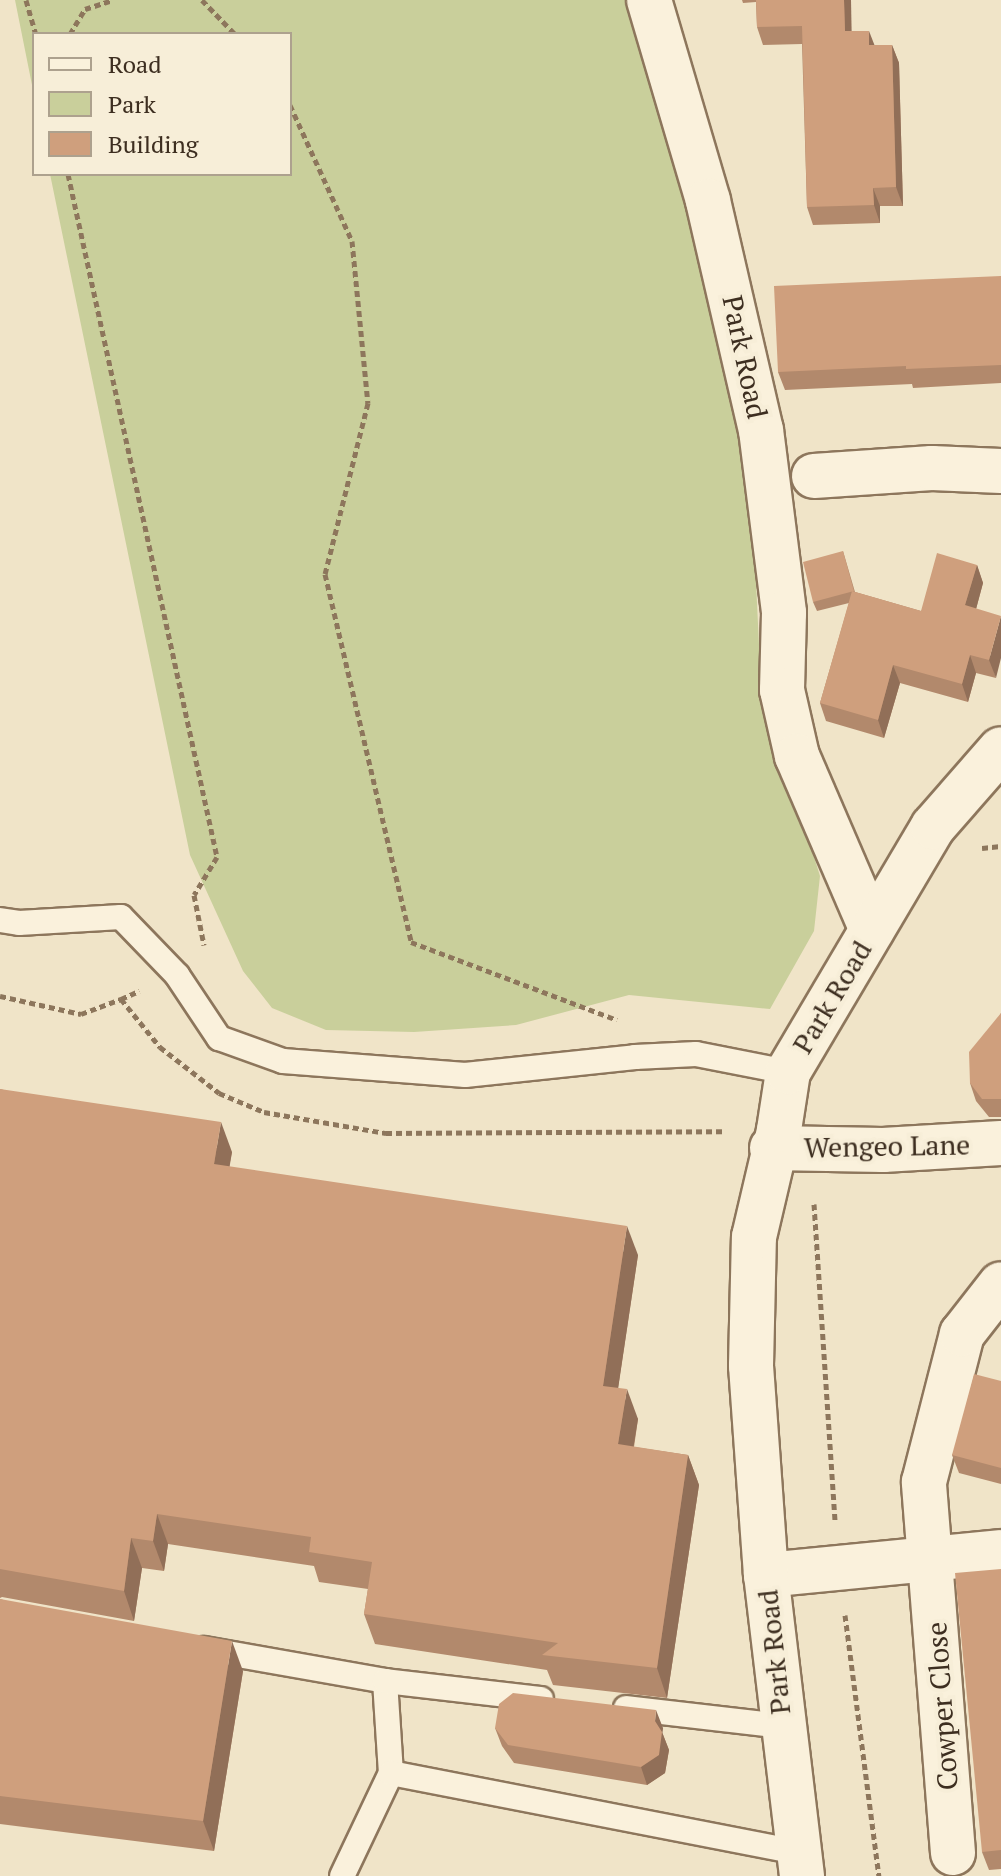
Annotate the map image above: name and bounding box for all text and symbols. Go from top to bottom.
legend [32,32,292,176]
text: Road [108,48,162,80]
text: Park [108,88,156,120]
text: Building [108,128,198,160]
street label: Park Road [716,292,774,422]
street label: Park Road [785,935,879,1059]
street label: Wengeo Lane [804,1128,970,1164]
street label: Park Road [751,1588,797,1716]
street label: Cowper Close [919,1621,965,1791]

